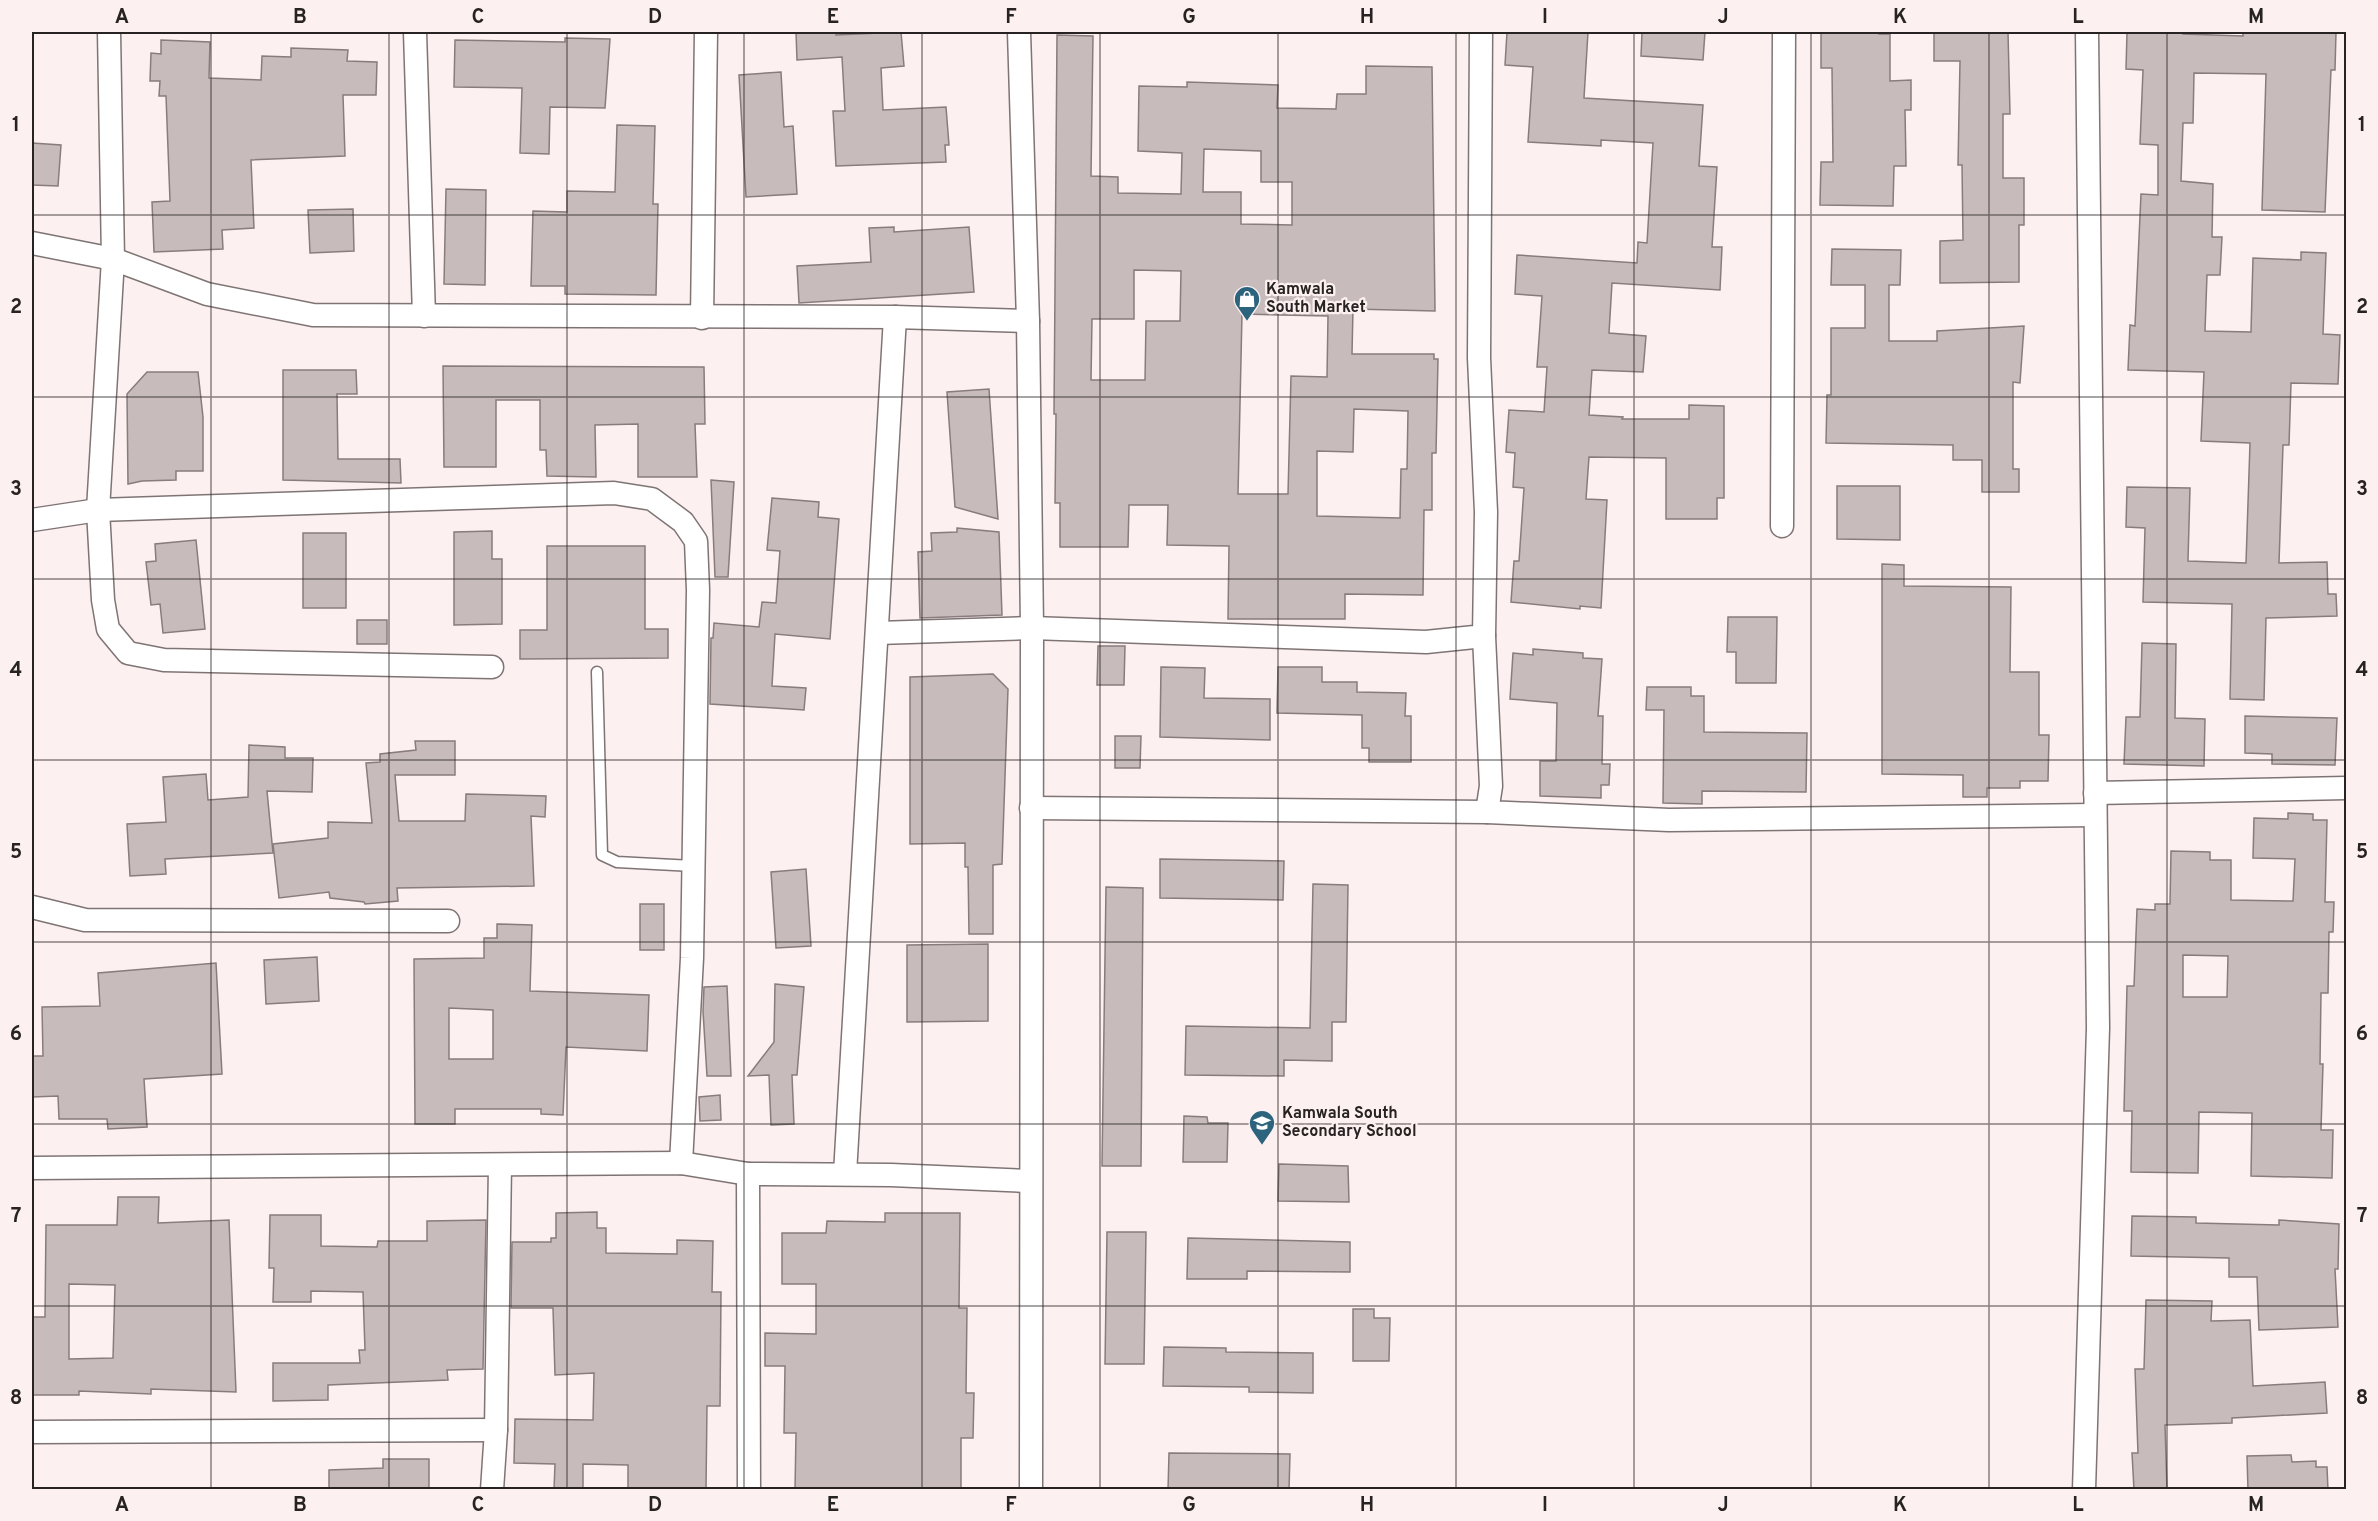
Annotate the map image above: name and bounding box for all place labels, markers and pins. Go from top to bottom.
place label: Kamwala South Market [1266,280,1366,318]
shop icon: Kamwala South Market [1232,284,1262,322]
place label: Kamwala South Secondary School [1282,1104,1417,1142]
school or university icon: Kamwala South Secondary School [1247,1108,1277,1146]

